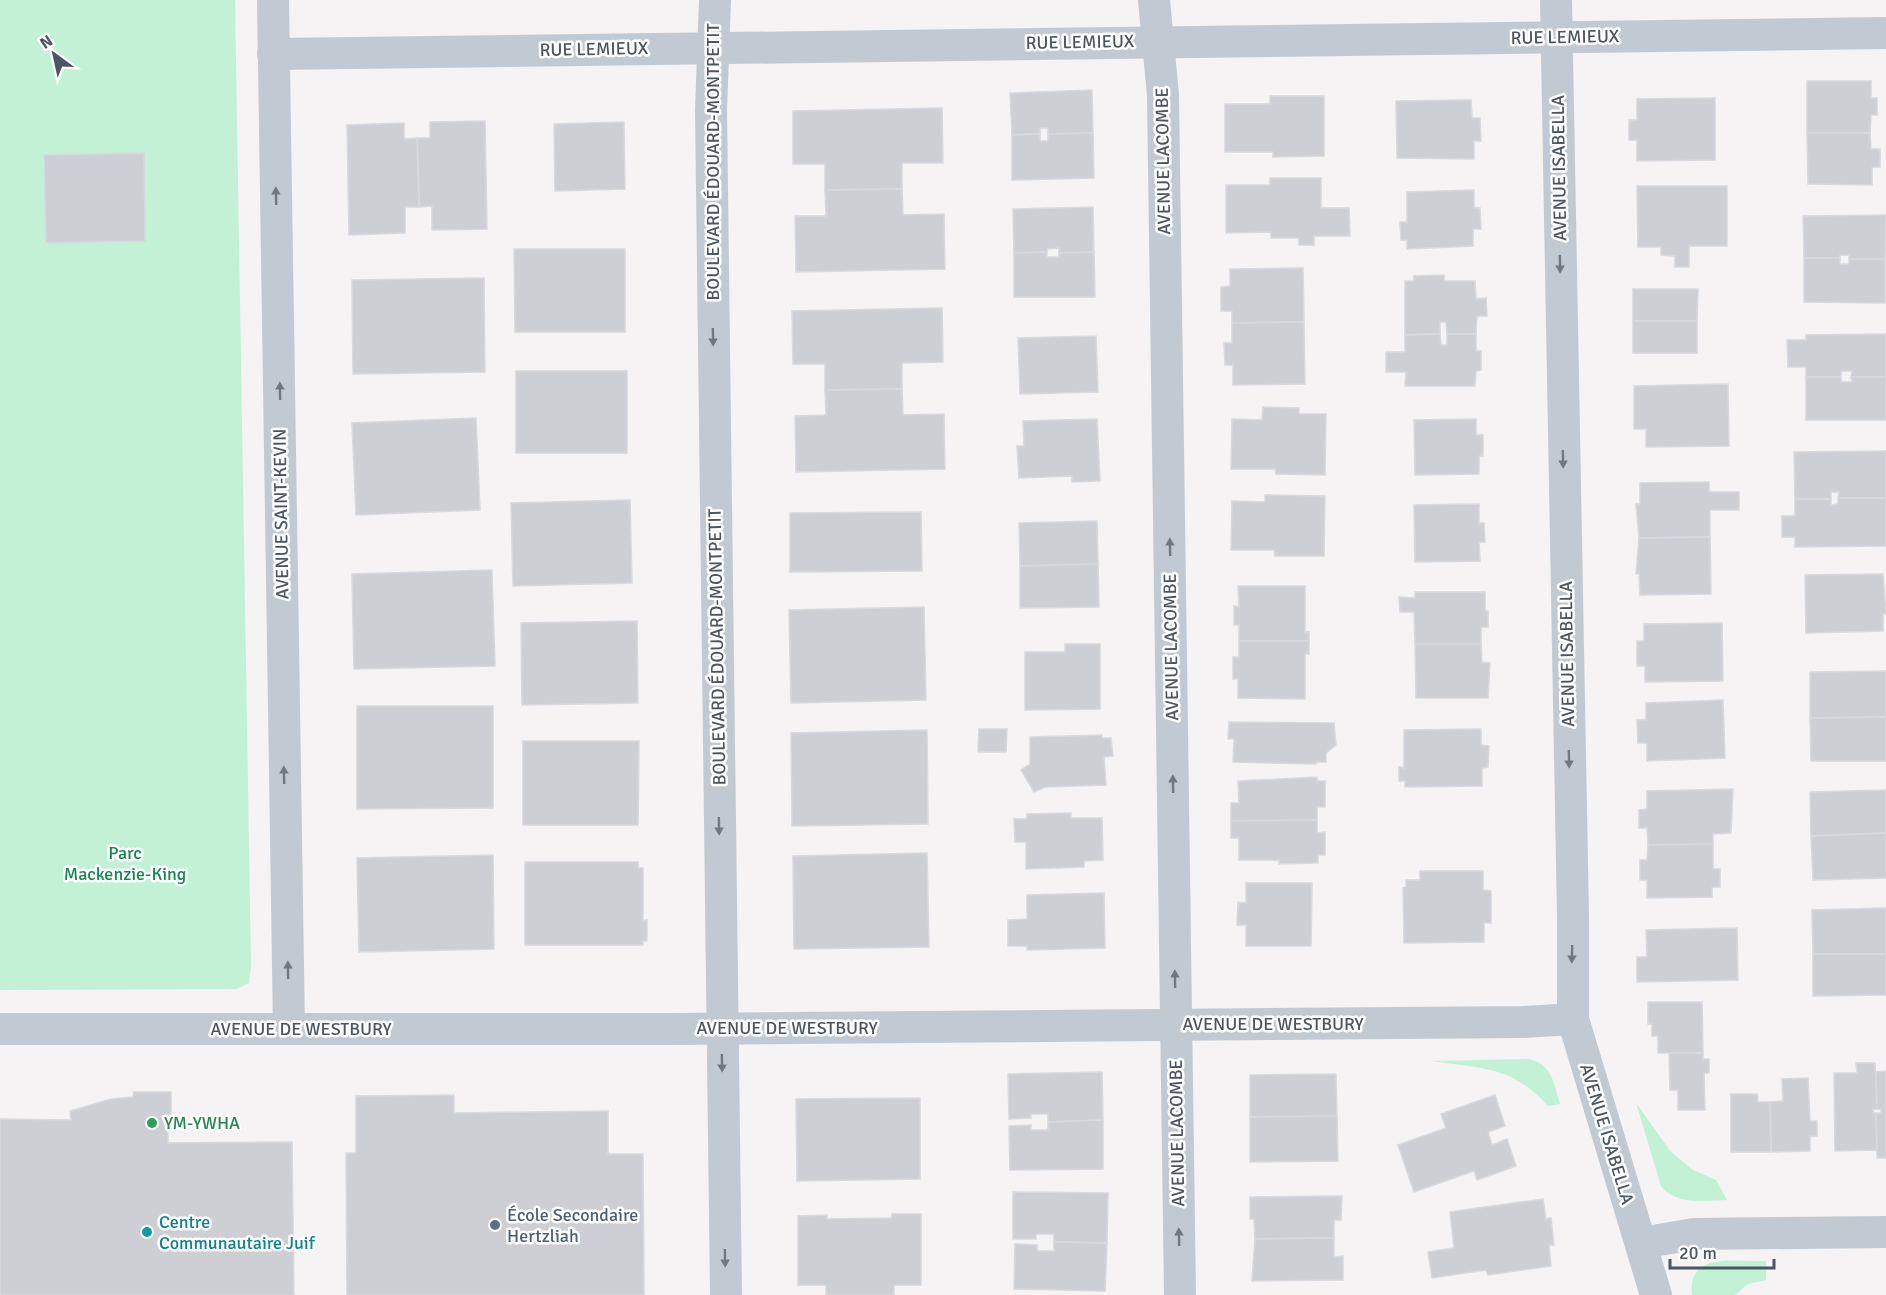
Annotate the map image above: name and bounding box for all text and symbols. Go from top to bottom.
street label: BOULEVARD ÉDOUARD-MONTPETIT [702,23,724,300]
north arrow [24,24,84,84]
street label: RUE LEMIEUX [1511,25,1620,49]
street label: RUE LEMIEUX [1026,30,1135,54]
text: N [36,31,56,54]
street label: RUE LEMIEUX [540,37,649,61]
street label: AVENUE LACOMBE [1151,87,1175,235]
street label: AVENUE ISABELLA [1547,95,1571,241]
one-way arrow [271,187,280,206]
one-way arrow [1555,255,1565,274]
one-way arrow [708,327,718,346]
one-way arrow [275,382,284,401]
street label: AVENUE SAINT-KEVIN [269,429,293,599]
one-way arrow [1558,450,1568,469]
street label: BOULEVARD ÉDOUARD-MONTPETIT [704,508,730,786]
one-way arrow [1165,537,1175,556]
street label: AVENUE LACOMBE [1159,573,1183,721]
street label: AVENUE ISABELLA [1555,581,1579,727]
one-way arrow [1564,750,1574,769]
one-way arrow [279,766,289,785]
one-way arrow [1168,774,1178,793]
one-way arrow [714,816,724,835]
park label: Parc Mackenzie-King [64,842,186,885]
one-way arrow [1567,945,1576,964]
one-way arrow [283,961,292,980]
one-way arrow [1170,969,1180,988]
street label: AVENUE DE WESTBURY [1182,1013,1364,1035]
street label: AVENUE DE WESTBURY [696,1017,878,1039]
street label: AVENUE DE WESTBURY [210,1018,392,1040]
one-way arrow [717,1053,727,1072]
street label: AVENUE LACOMBE [1165,1059,1189,1207]
street label: AVENUE ISABELLA [1575,1061,1639,1207]
place label: YM-YWHA [164,1112,240,1134]
marker: YM-YWHA [145,1116,159,1130]
place label: École Secondaire Hertzliah [507,1204,638,1247]
place label: Centre Communautaire Juif [159,1211,316,1254]
marker: École Secondaire Hertzliah [488,1218,502,1232]
marker: Centre Communautaire Juif [140,1225,154,1239]
one-way arrow [1174,1227,1184,1246]
scale bar [1670,1232,1774,1270]
text: 20 m [1679,1242,1717,1264]
one-way arrow [720,1248,730,1267]

